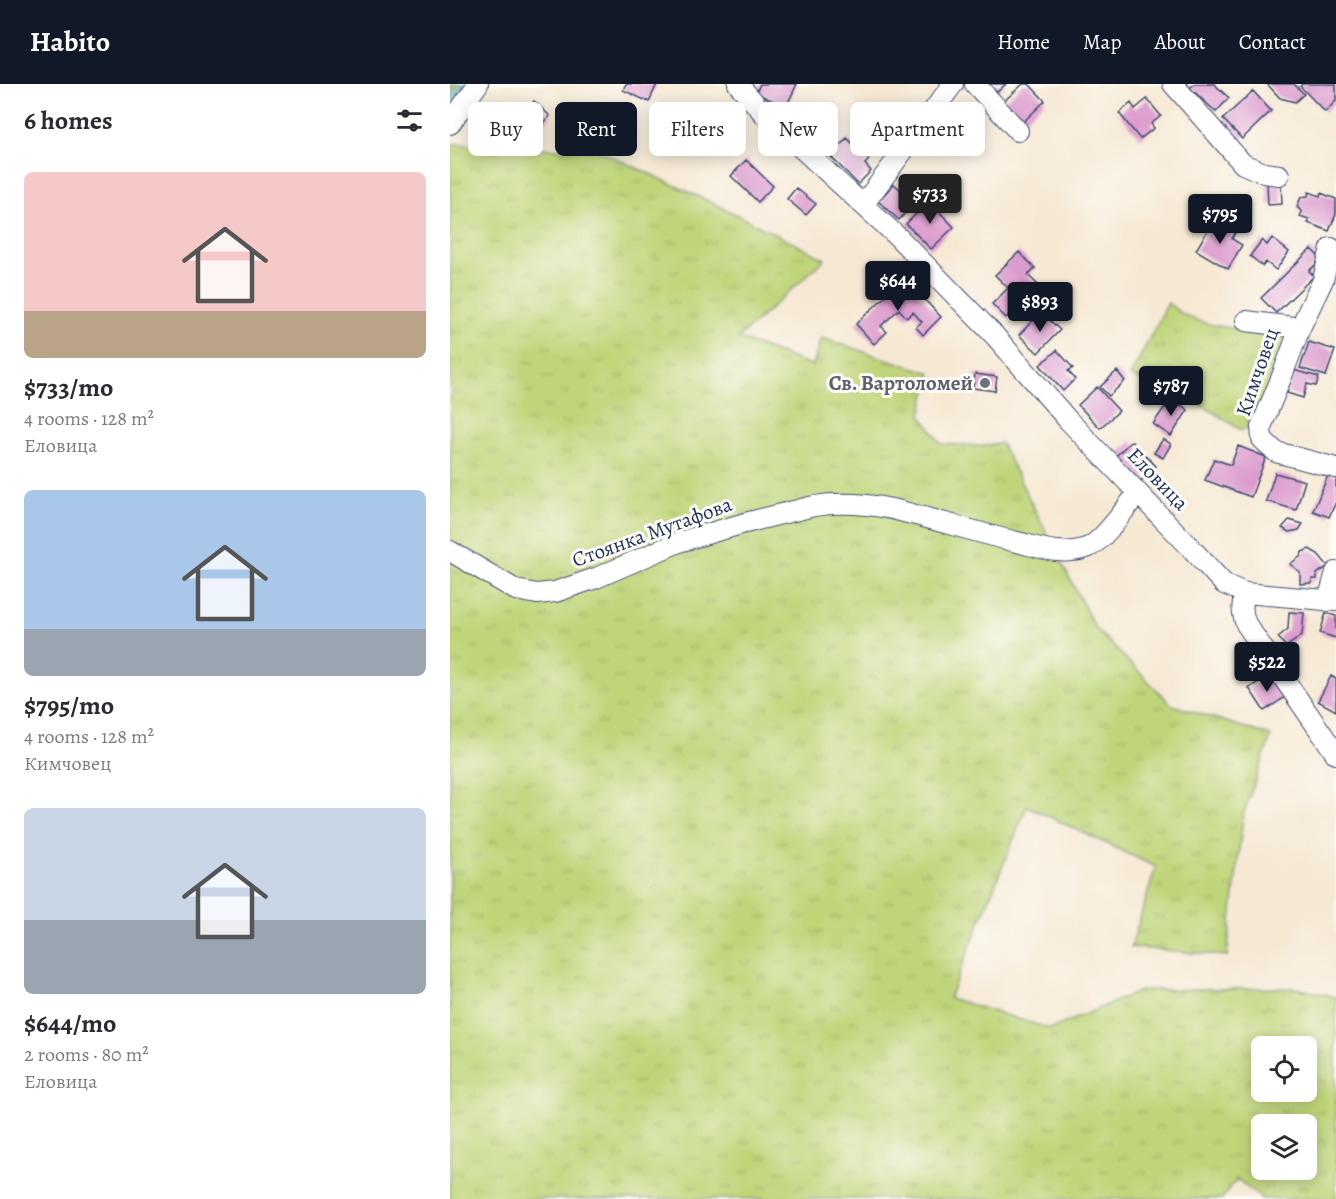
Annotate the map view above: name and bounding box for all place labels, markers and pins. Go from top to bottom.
pin: $733 [894,174,966,225]
pin: $795 [1184,194,1256,245]
pin: $644 [862,261,934,312]
pin: $893 [1004,282,1076,333]
pin: $787 [1135,366,1207,417]
place label: Св. Вартоломей [829,369,973,397]
marker: Св. Вартоломей [978,376,992,390]
pin: $522 [1231,642,1303,693]

